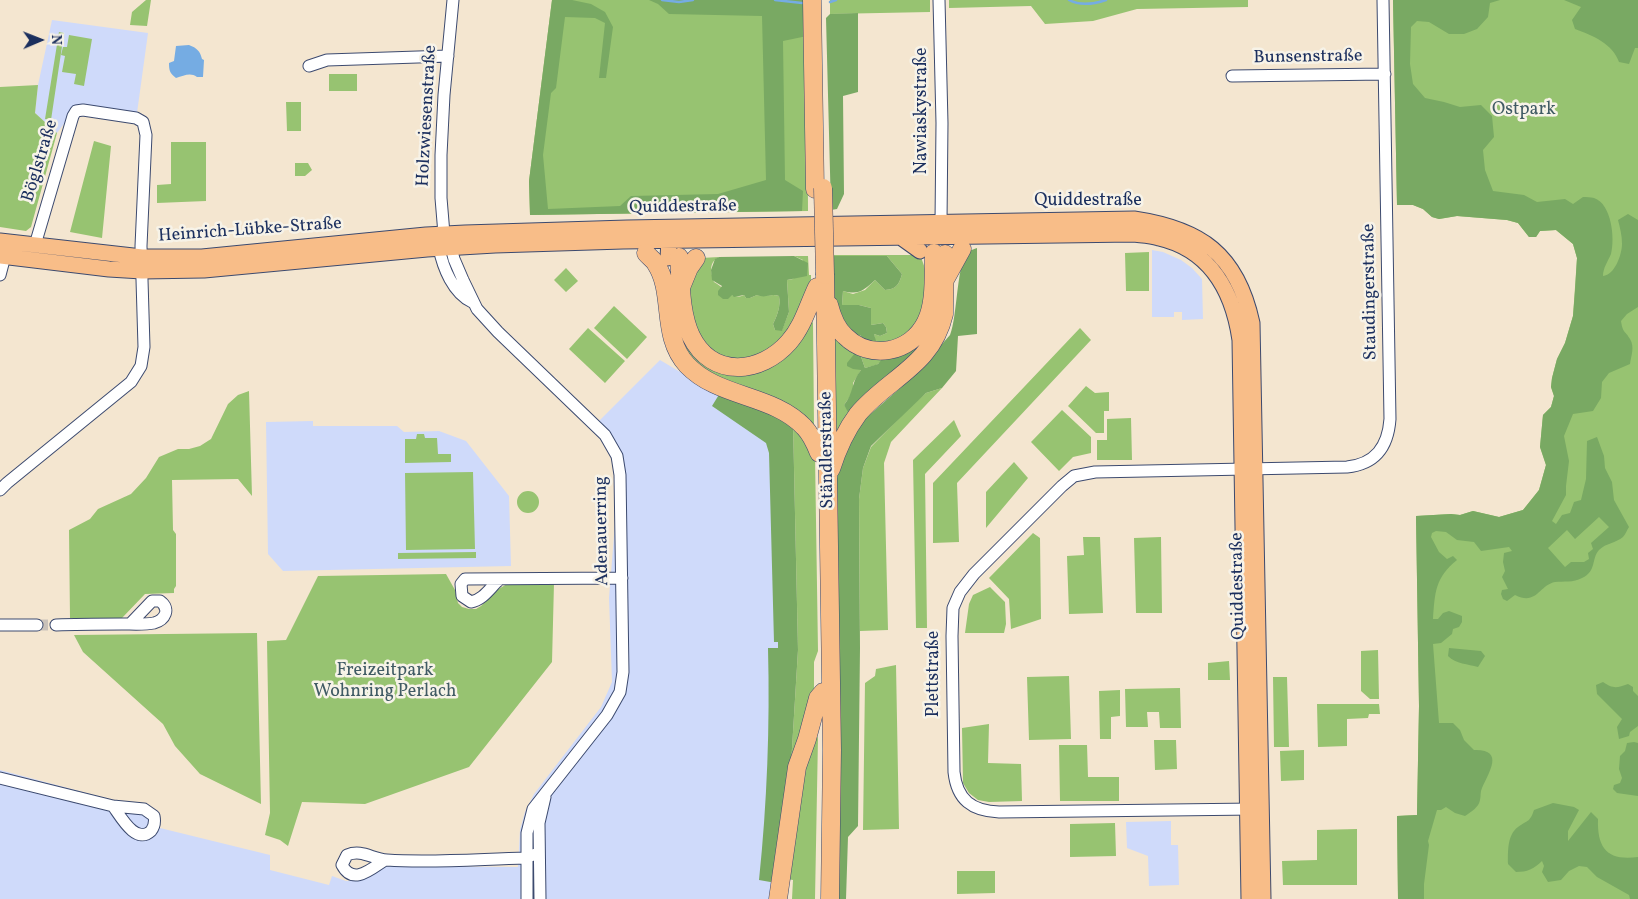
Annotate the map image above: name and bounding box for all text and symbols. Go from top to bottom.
north arrow [15,15,65,65]
text: N [46,34,65,45]
street label: Holzwiesenstraße [413,45,443,187]
street label: Bunsenstraße [1253,46,1363,70]
street label: Nawiaskystraße [912,47,934,175]
park label: Ostpark [1492,100,1556,122]
street label: Böglstraße [18,117,64,205]
street label: Quiddestraße [1034,191,1142,213]
street label: Quiddestraße [629,196,737,220]
street label: Heinrich-Lübke-Straße [157,214,343,248]
street label: Staudingerstraße [1359,223,1383,361]
street label: Ständlerstraße [816,391,840,509]
street label: Adenauerring [591,476,615,586]
street label: Quiddestraße [1227,532,1251,640]
street label: Plettstraße [924,631,946,717]
park label: Freizeitpark Wohnring Perlach [314,661,456,704]

